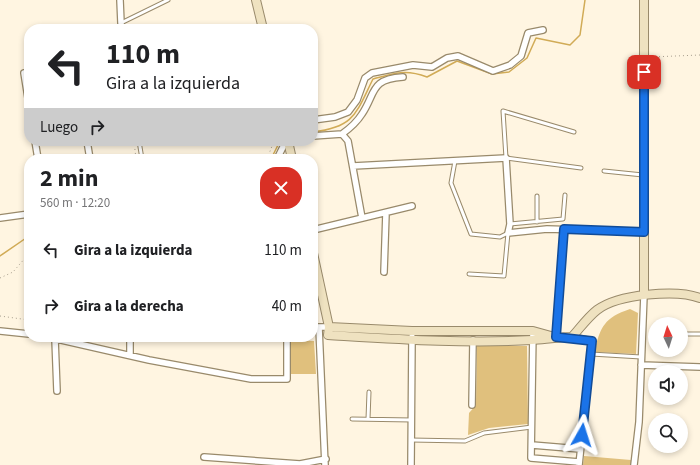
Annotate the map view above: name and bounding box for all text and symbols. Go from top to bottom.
text: 110 m [106,34,180,74]
icon: left [40,40,92,92]
pin [627,55,661,89]
icon: arrive [633,61,655,83]
text: Gira a la izquierda [106,71,240,96]
icon: right [86,116,108,138]
text: Luego [40,117,78,138]
text: 2 min [40,161,98,196]
button: close [260,167,302,209]
text: 560 m · 12:20 [40,194,110,212]
icon: left [40,239,62,261]
text: Gira a la izquierda [74,240,193,261]
text: 110 m [264,240,302,261]
icon: right [40,295,62,317]
text: Gira a la derecha [74,296,184,317]
text: 40 m [272,296,302,317]
north arrow [648,317,688,357]
map controls [648,317,688,453]
button: sound [648,365,688,405]
button: search [648,413,688,453]
position arrow [561,414,603,456]

